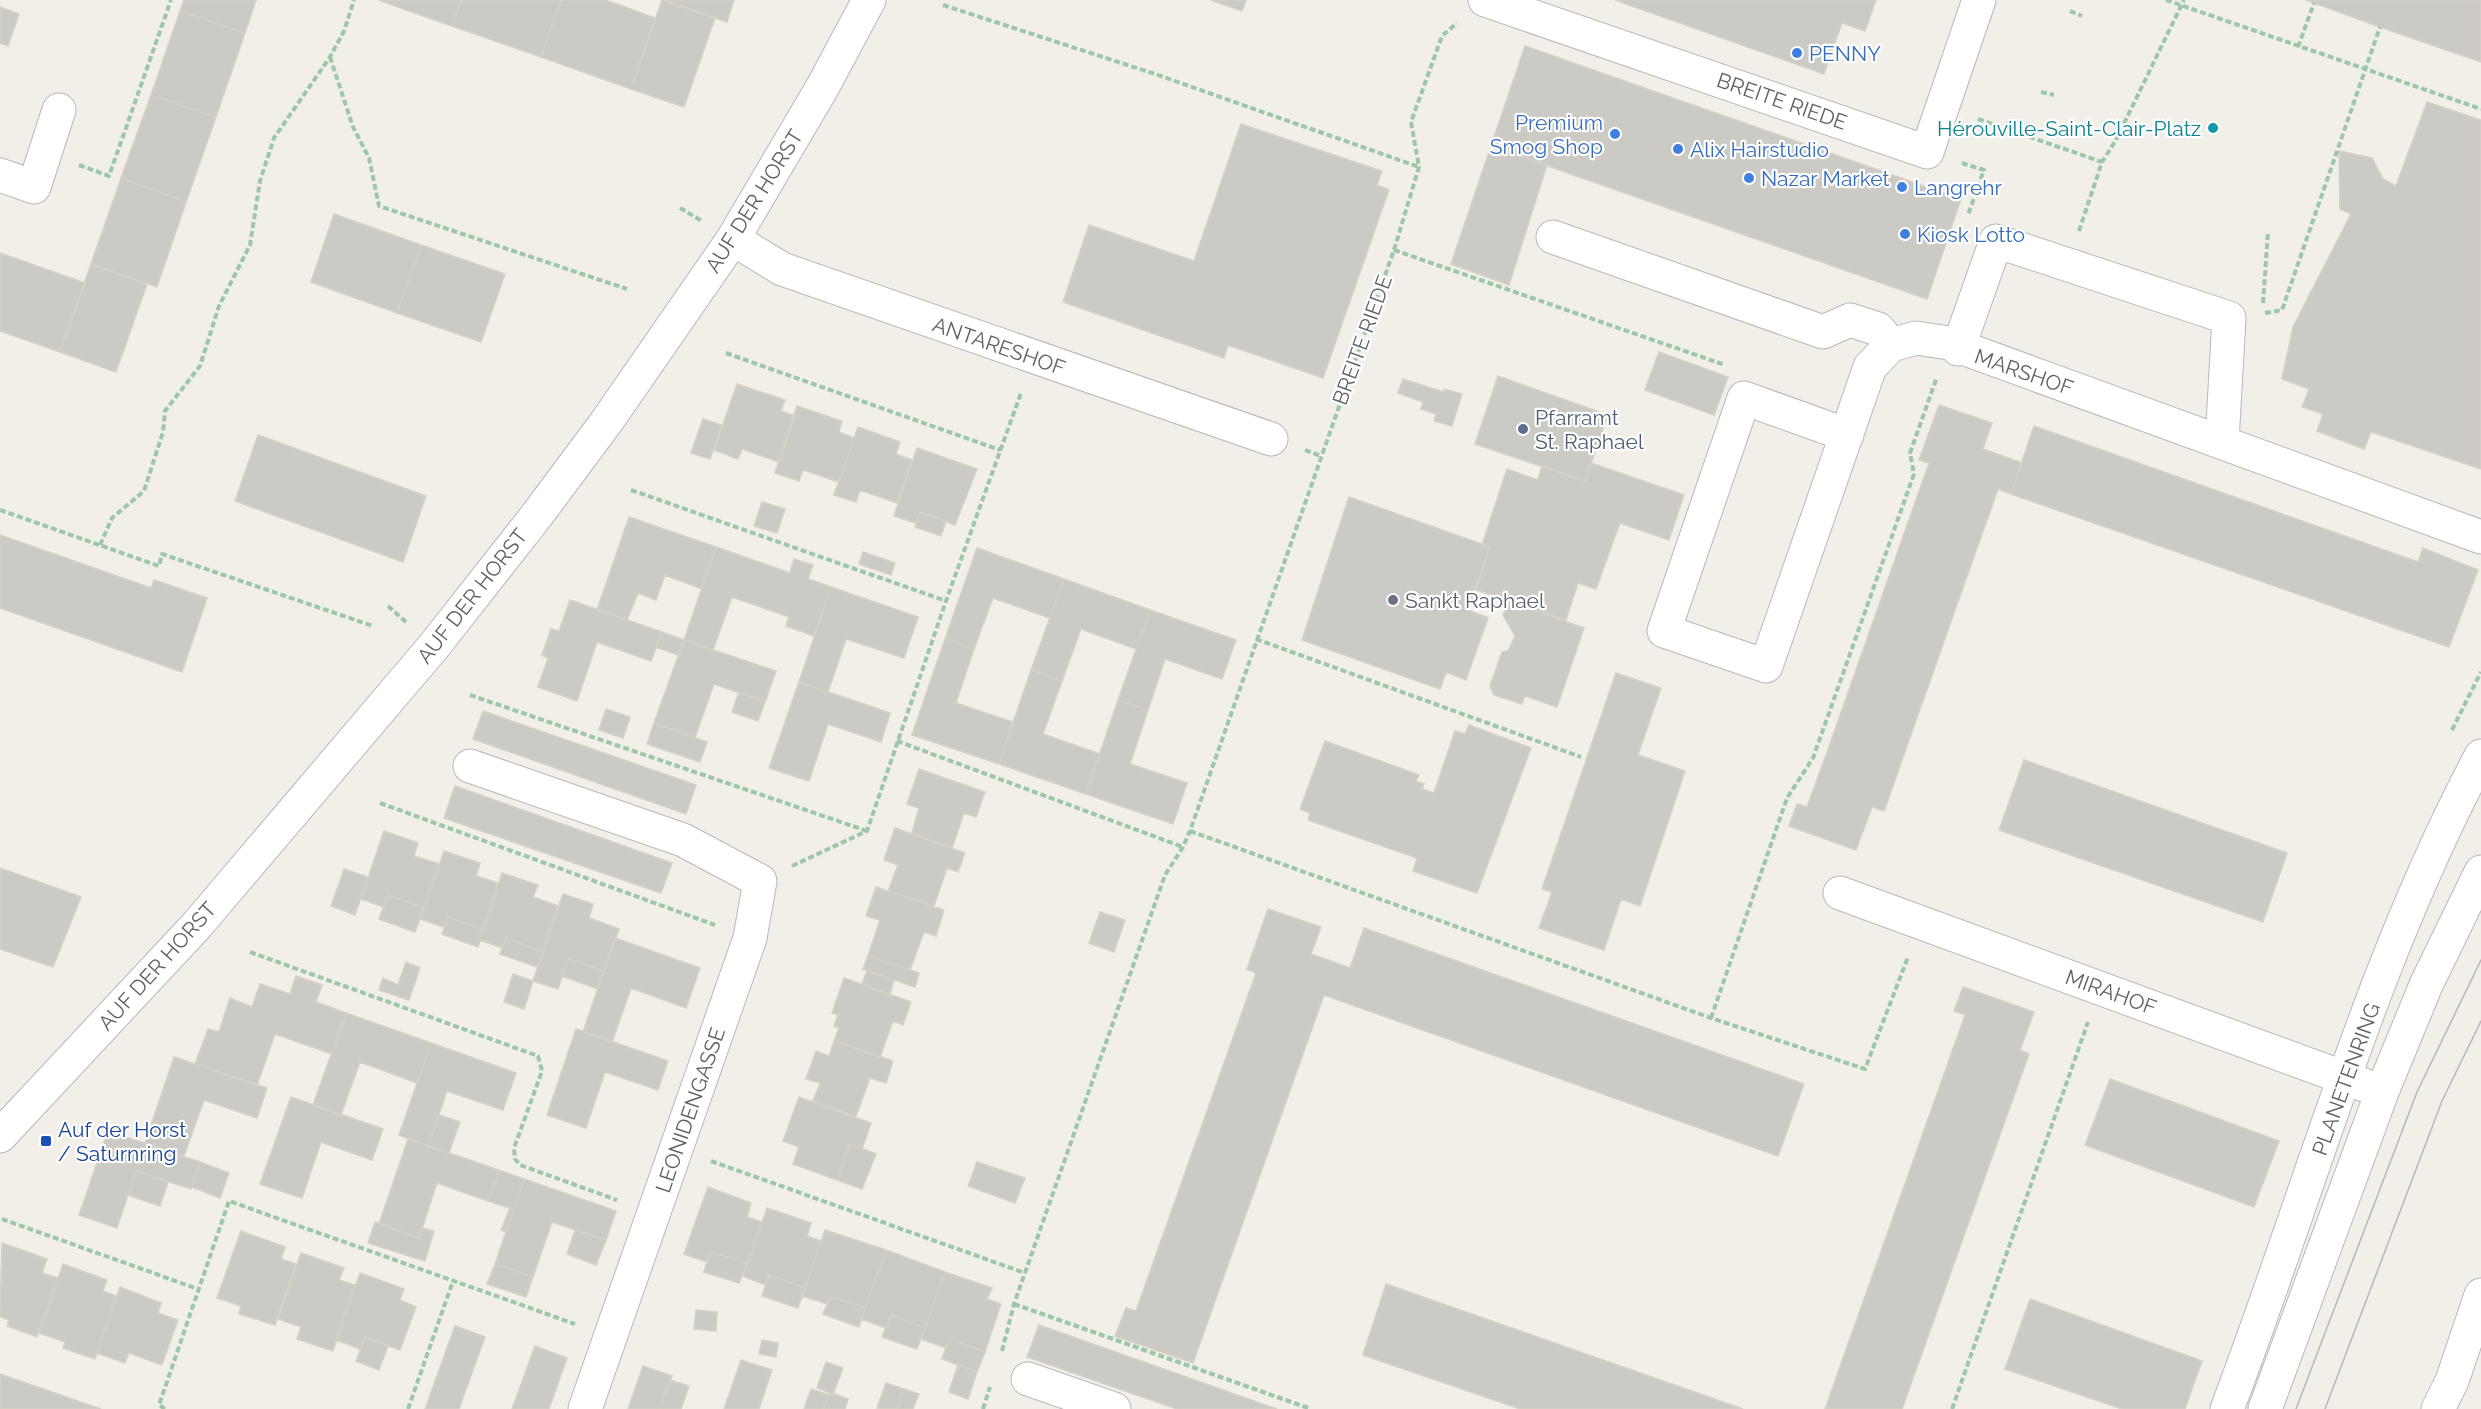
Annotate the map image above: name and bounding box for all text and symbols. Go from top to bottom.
place label: PENNY [1809,41,1881,66]
marker: PENNY [1790,46,1804,60]
street label: BREITE RIEDE [1714,67,1850,135]
place label: Premium Smog Shop [1490,110,1603,159]
place label: Hérouville-Saint-Clair-Platz [1937,116,2201,141]
marker: Hérouville-Saint-Clair-Platz [2206,121,2220,135]
street label: AUF DER HORST [700,125,808,277]
marker: Premium Smog Shop [1608,127,1622,141]
place label: Alix Hairstudio [1690,137,1829,162]
marker: Alix Hairstudio [1671,142,1685,156]
place label: Nazar Market [1761,166,1890,191]
marker: Nazar Market [1742,171,1756,185]
place label: Langrehr [1914,175,2003,200]
marker: Langrehr [1895,180,1909,194]
place label: Kiosk Lotto [1917,222,2025,247]
marker: Kiosk Lotto [1898,227,1912,241]
street label: BREITE RIEDE [1327,272,1397,408]
street label: ANTARESHOF [929,312,1069,380]
street label: MARSHOF [1971,343,2077,401]
place label: Pfarramt St. Raphael [1535,405,1644,454]
marker: Pfarramt St. Raphael [1516,422,1530,436]
street label: AUF DER HORST [412,524,532,668]
place label: Sankt Raphael [1405,588,1545,613]
marker: Sankt Raphael [1386,593,1400,607]
street label: AUF DER HORST [93,897,221,1035]
street label: MIRAHOF [2062,964,2160,1020]
street label: PLANETENRING [2307,999,2385,1159]
street label: LEONIDENGASSE [650,1024,730,1196]
place label: Auf der Horst / Saturnring [58,1117,186,1166]
marker: Auf der Horst / Saturnring [39,1134,53,1148]

